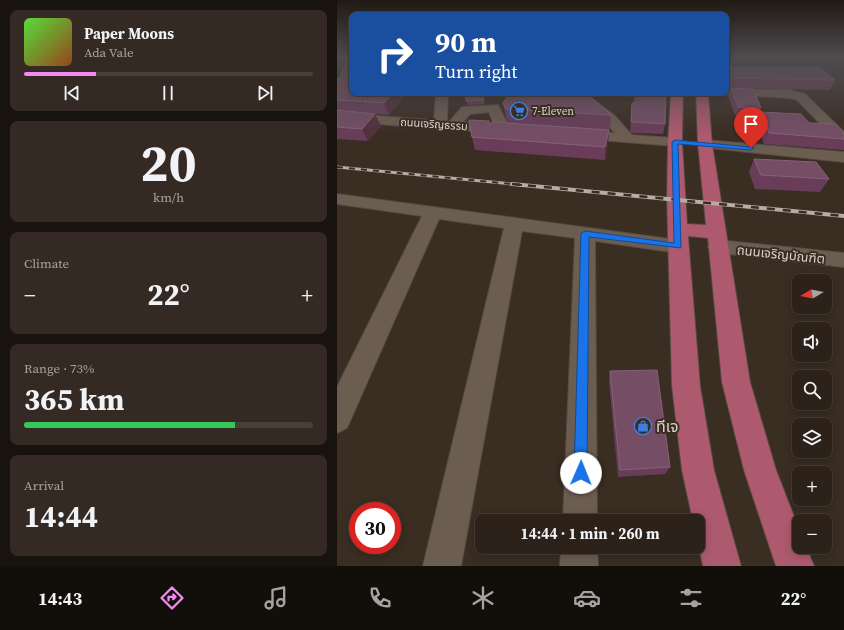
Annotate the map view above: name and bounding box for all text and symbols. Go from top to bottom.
text: Paper Moons [84,23,174,44]
text: 90 m [435,23,497,61]
icon: right [369,28,421,80]
text: Ada Vale [84,44,134,61]
text: Turn right [435,59,517,84]
icon: previous [61,82,83,104]
icon: pause [157,82,179,104]
icon: next [254,82,276,104]
supermarket icon: 7-Eleven [509,101,529,121]
place label: 7-Eleven [532,104,574,119]
pin [734,107,768,148]
icon: arrive [740,113,762,135]
street label: ถนนเจริญธรรม [400,115,468,134]
text: 20 [140,127,197,198]
text: km/h [153,189,184,206]
street label: ถนนเจริญบัณฑิต [736,241,826,268]
text: Climate [24,255,69,272]
text: 22° [147,274,190,315]
north arrow [792,274,832,314]
map controls [792,274,832,554]
text: − [24,280,36,310]
text: + [301,280,313,310]
button: sound [792,322,832,362]
text: Range · 73% [24,360,95,377]
button: search [792,370,832,410]
text: 365 km [24,379,124,420]
place label: ทีเจ [656,415,679,437]
shop icon: ทีเจ [633,416,653,436]
button: layers [792,418,832,458]
position arrow [560,452,602,494]
button: + [792,466,832,506]
text: Arrival [24,477,64,494]
text: 14:44 [24,496,98,537]
speed limit sign: 30 [349,502,401,554]
button: − [792,514,832,554]
text: 14:44 · 1 min · 260 m [521,523,660,544]
icon: directions [158,584,186,612]
icon: music [262,584,290,612]
icon: phone [366,584,394,612]
icon: climate [469,584,497,612]
icon: car [573,584,601,612]
icon: filters [677,584,705,612]
text: 14:43 [38,586,82,611]
text: 22° [781,586,806,611]

